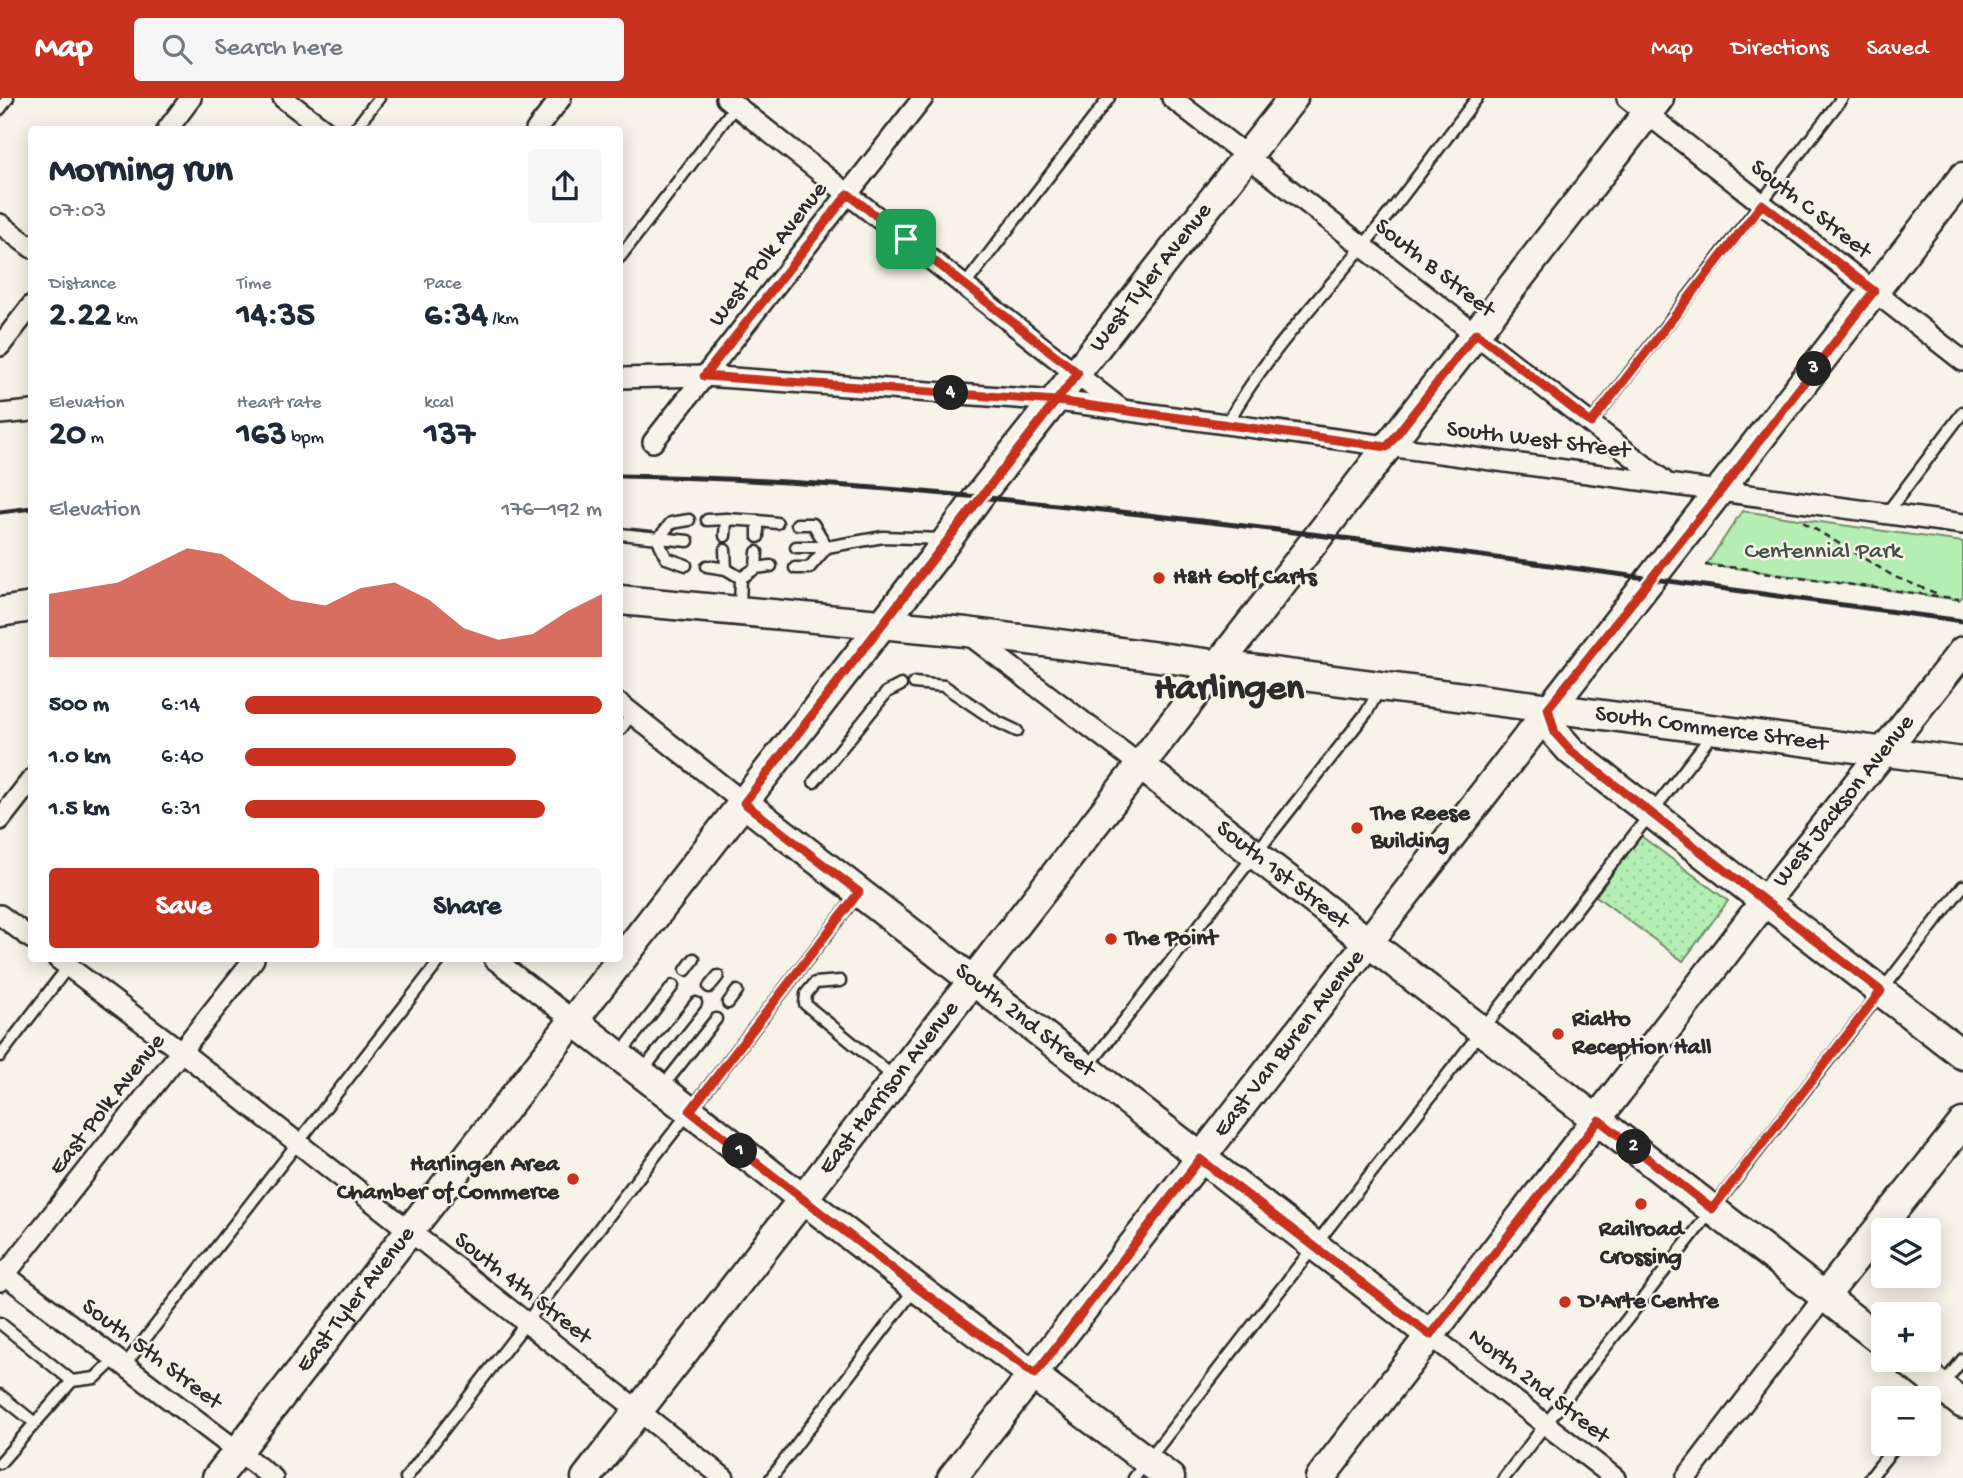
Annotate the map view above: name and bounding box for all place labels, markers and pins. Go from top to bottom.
pin [876,209,936,269]
pin: 3 [1797,352,1832,386]
pin: 4 [934,376,968,410]
place label: H&H Golf Carts [1173,564,1318,593]
marker: H&H Golf Carts [1151,570,1167,586]
place label: The Reese Building [1369,800,1471,857]
marker: The Reese Building [1349,820,1365,836]
place label: The Point [1123,925,1220,954]
marker: The Point [1103,931,1119,947]
place label: Rialto Reception Hall [1571,1006,1711,1063]
marker: Rialto Reception Hall [1550,1026,1566,1042]
pin: 2 [1616,1130,1652,1164]
pin: 1 [722,1134,758,1168]
place label: Harlingen Area Chamber of Commerce [337,1151,561,1208]
marker: Harlingen Area Chamber of Commerce [565,1171,581,1187]
marker: Railroad Crossing [1633,1196,1649,1212]
place label: Railroad Crossing [1598,1216,1686,1273]
place label: D'Arte Centre [1577,1288,1720,1317]
marker: D'Arte Centre [1557,1294,1573,1310]

